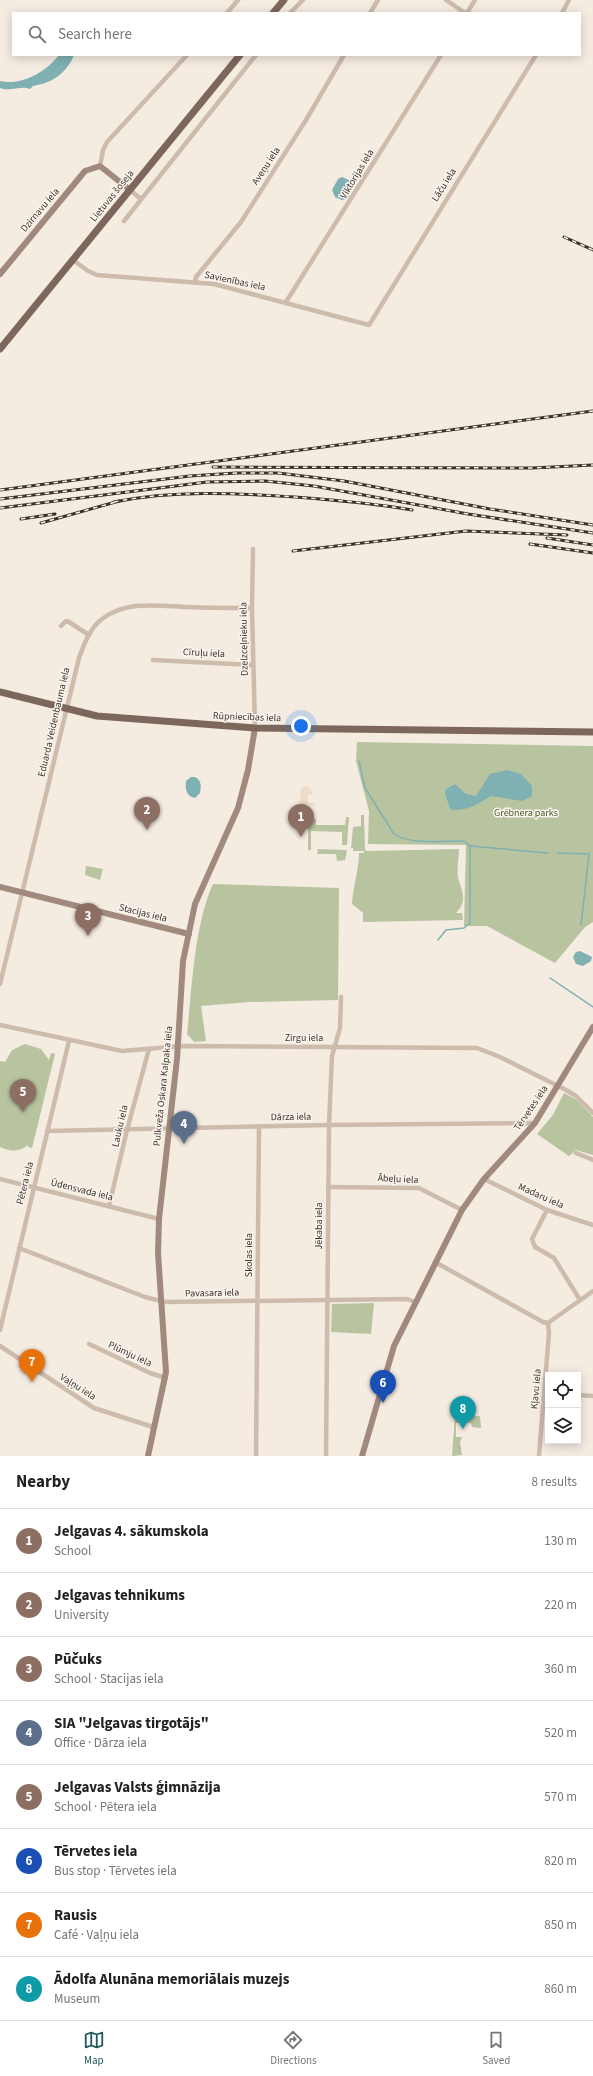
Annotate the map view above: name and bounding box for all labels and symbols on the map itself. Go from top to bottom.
street label: Aveņu iela [248,144,284,188]
street label: Viktorijas iela [337,147,377,201]
street label: Lāču iela [428,166,460,204]
street label: Lietuvas šoseja [87,167,137,225]
street label: Dzirnavu iela [17,185,63,235]
street label: Savienības iela [203,268,267,294]
street label: Dzelzceļnieku iela [236,602,252,676]
street label: Cīruļu iela [183,645,225,661]
street label: Eduarda Veidenbauma iela [35,666,73,778]
street label: Rūpniecības iela [213,709,281,725]
your location [291,716,311,736]
pin: 2 [134,797,160,830]
pin: 1 [288,804,314,837]
park label: Grēbnera parks [494,806,558,820]
street label: Stacijas iela [118,900,168,926]
pin: 3 [75,903,101,936]
street label: Pulkveža Oskara Kalpaka iela [150,1025,176,1147]
street label: Zirgu iela [285,1031,323,1045]
pin: 5 [10,1079,36,1112]
street label: Tērvetes iela [511,1082,551,1134]
street label: Lauku iela [108,1104,132,1148]
street label: Dārza iela [271,1110,311,1124]
pin: 4 [171,1111,197,1144]
street label: Pētera iela [13,1160,37,1206]
street label: Ābeļu iela [377,1171,419,1187]
street label: Ūdensvada iela [49,1175,115,1205]
street label: Madaru iela [516,1180,566,1212]
street label: Jēkaba iela [312,1202,326,1250]
street label: Skolas iela [242,1233,256,1277]
street label: Pavasara iela [185,1286,239,1300]
street label: Plūmju iela [106,1338,154,1370]
pin: 7 [19,1349,45,1382]
street label: Kļavu iela [527,1368,545,1410]
street label: Vaļņu iela [57,1370,99,1404]
pin: 6 [370,1370,396,1403]
pin: 8 [450,1396,476,1429]

